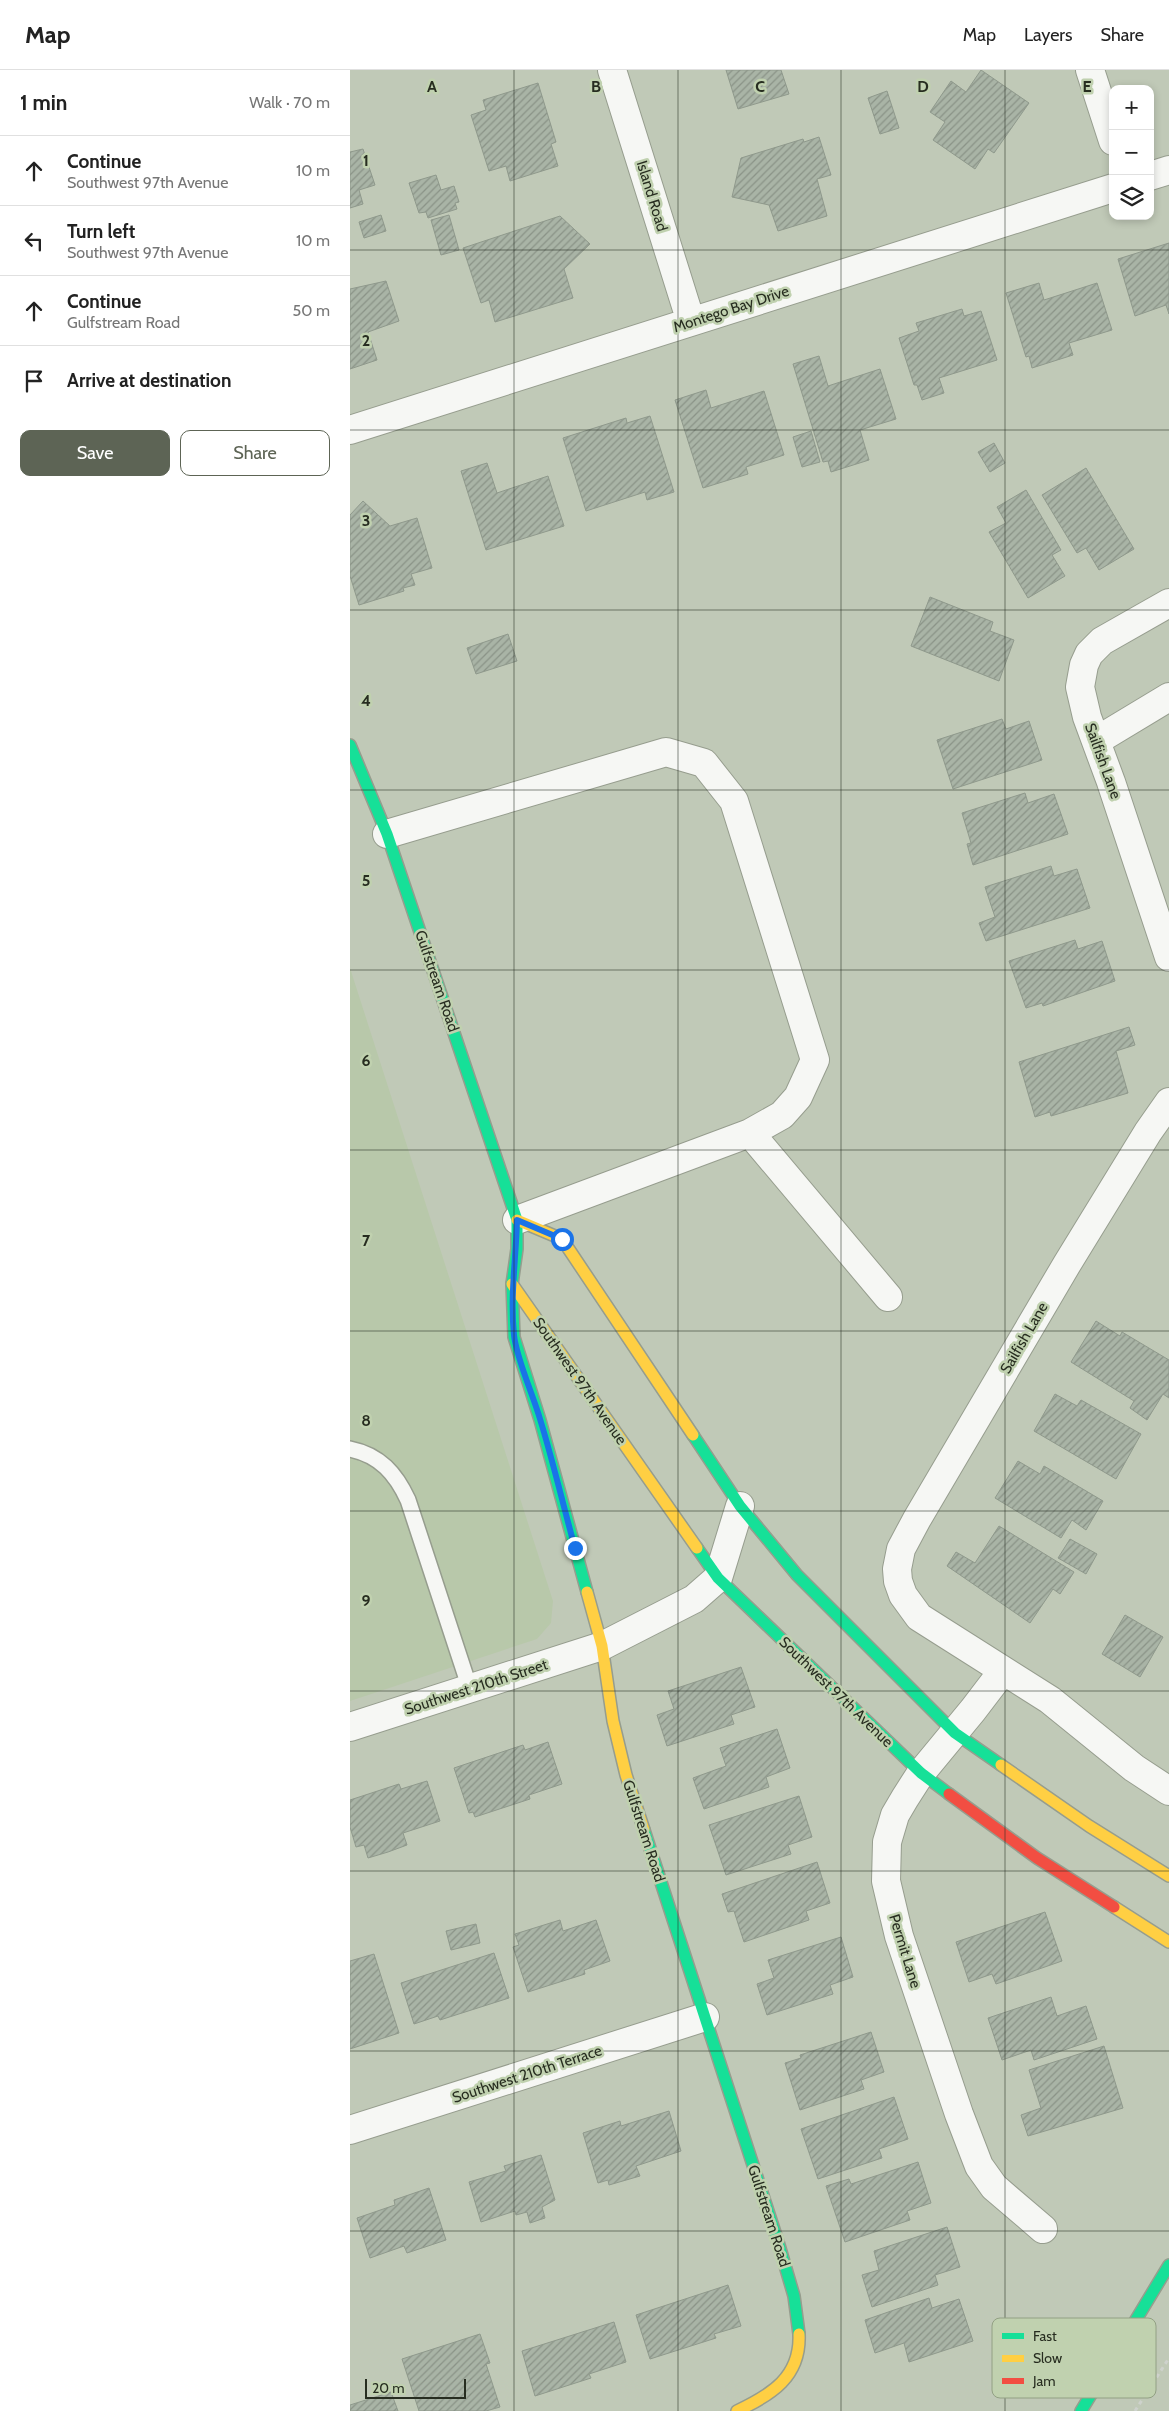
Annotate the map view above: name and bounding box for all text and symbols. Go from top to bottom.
text: Map [25,20,71,49]
text: Map [963,24,996,46]
text: Layers [1024,24,1073,46]
text: Share [1101,24,1144,46]
text: A [427,77,437,96]
text: B [591,77,601,96]
text: C [755,77,765,96]
text: D [917,77,929,96]
text: E [1082,77,1092,96]
map controls [1109,85,1154,220]
button: + [1109,85,1154,130]
text: 1 min [20,90,67,115]
text: Walk · 70 m [249,93,330,112]
button: − [1109,130,1154,175]
text: Continue [67,150,141,173]
text: 1 [363,151,369,170]
icon: ahead [20,157,48,185]
street label: Island Road [633,158,671,234]
text: 10 m [296,161,330,180]
text: Southwest 97th Avenue [67,173,228,192]
button: layers [1109,175,1154,220]
text: Turn left [67,220,135,243]
icon: left [20,227,48,255]
text: 10 m [296,231,330,250]
text: Southwest 97th Avenue [67,243,228,262]
street label: Montego Bay Drive [671,282,791,336]
text: Continue [67,290,141,313]
icon: ahead [20,297,48,325]
text: 50 m [293,301,330,320]
text: Gulfstream Road [67,313,180,332]
text: 2 [362,331,370,350]
icon: arrive [20,367,48,395]
text: Arrive at destination [67,369,231,392]
button: Save [20,430,170,476]
button: Share [180,430,330,476]
text: 3 [362,511,370,530]
text: 4 [361,691,371,710]
street label: Sailfish Lane [1081,721,1125,802]
text: 5 [362,871,370,890]
street label: Gulfstream Road [411,928,463,1034]
text: 6 [362,1051,371,1070]
route start [551,1228,574,1251]
text: 7 [362,1231,371,1250]
street label: Sailfish Lane [996,1299,1052,1377]
street label: Southwest 97th Avenue [529,1314,631,1448]
text: 8 [361,1411,371,1430]
route end [564,1537,587,1560]
text: 9 [362,1591,371,1610]
street label: Southwest 97th Avenue [775,1633,897,1751]
street label: Southwest 210th Street [402,1655,550,1719]
street label: Gulfstream Road [619,1778,669,1884]
street label: Permit Lane [885,1912,925,1990]
street label: Southwest 210th Terrace [450,2041,604,2107]
street label: Gulfstream Road [744,2163,794,2269]
legend [992,2318,1156,2398]
text: Fast [1033,2327,1057,2345]
text: Slow [1033,2349,1062,2367]
text: Jam [1032,2372,1055,2390]
scale bar [365,2376,466,2399]
text: 20 m [372,2379,405,2397]

